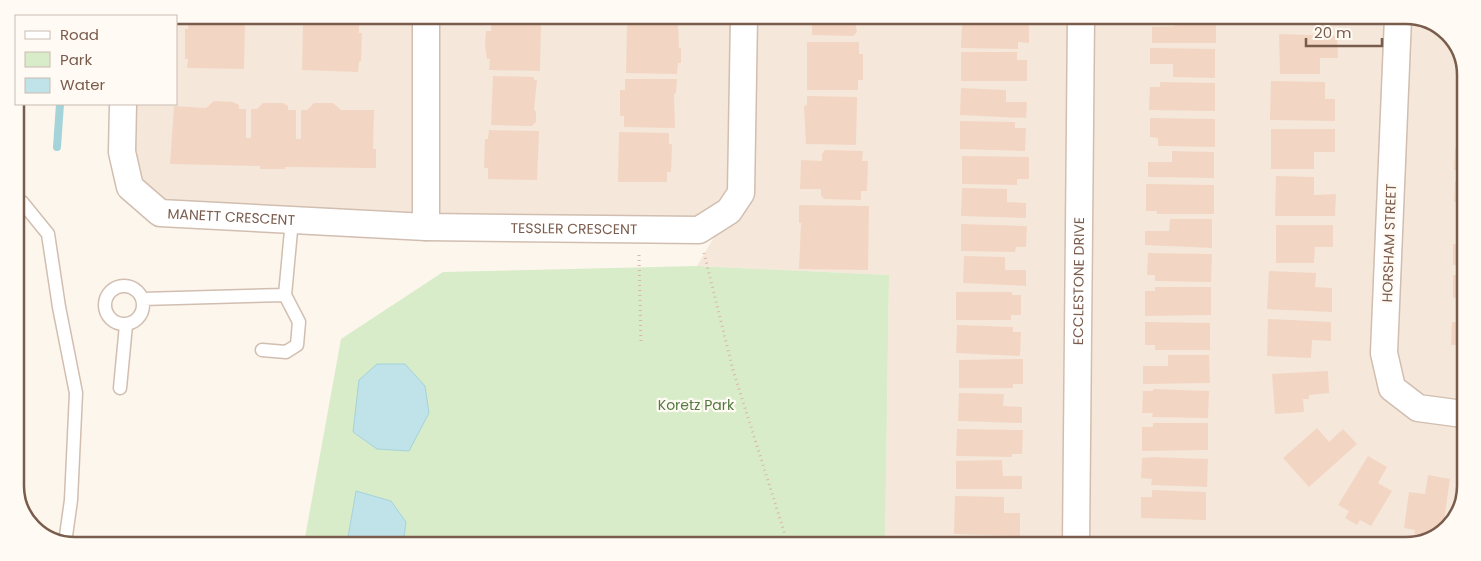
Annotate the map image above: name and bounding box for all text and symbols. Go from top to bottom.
legend [15,15,178,105]
scale bar [1306,15,1382,47]
text: 20 m [1314,22,1352,43]
text: Road [60,24,99,45]
text: Park [60,49,92,70]
text: Water [60,74,106,95]
street label: HORSHAM STREET [1377,183,1401,303]
street label: MANETT CRESCENT [167,203,296,230]
street label: ECCLESTONE DRIVE [1068,217,1089,345]
street label: TESSLER CRESCENT [510,218,638,239]
park label: Koretz Park [658,395,735,415]

